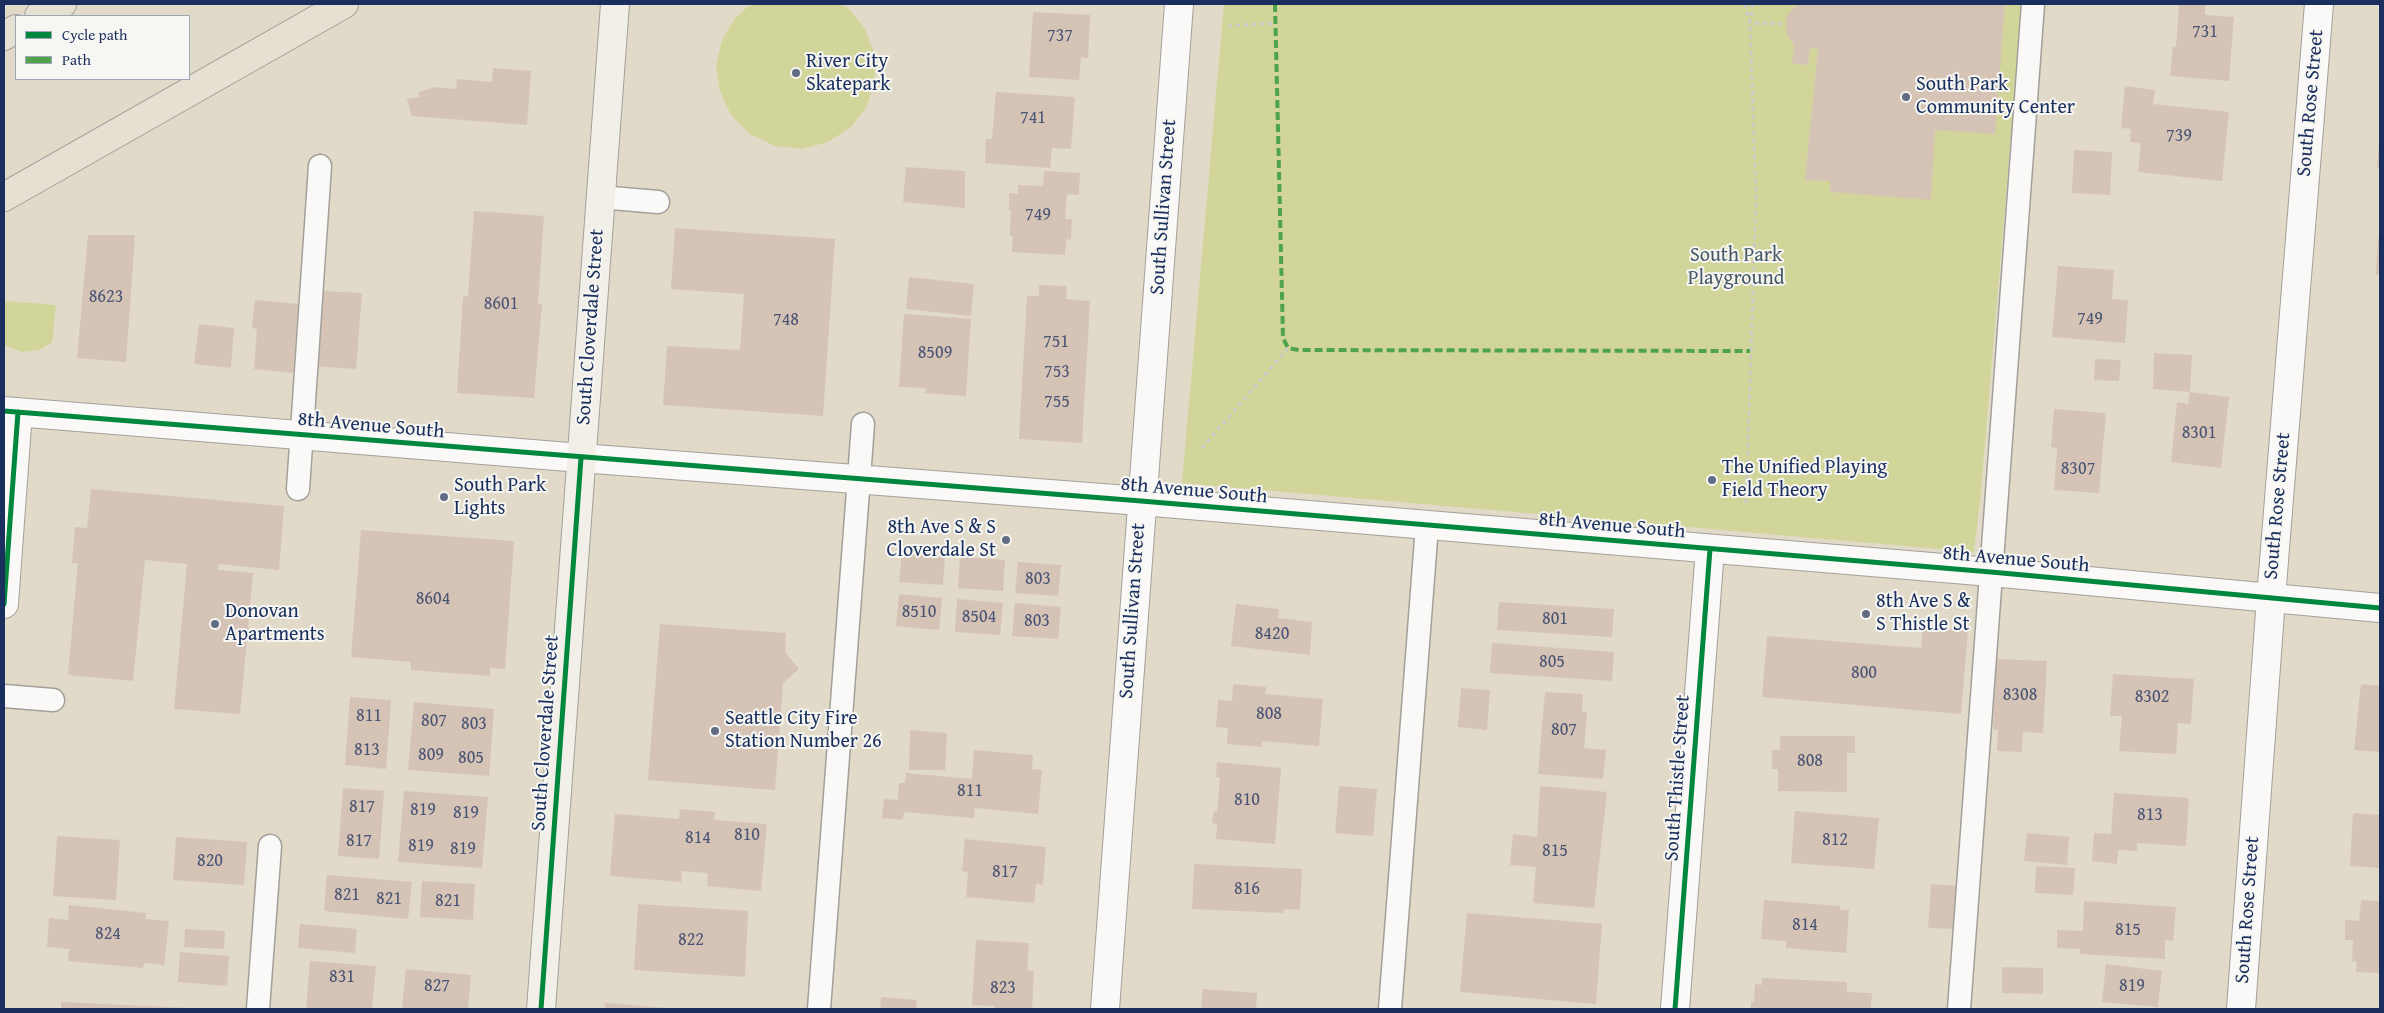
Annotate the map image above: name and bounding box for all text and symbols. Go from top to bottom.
legend [15,15,190,80]
house number: 731 [2192,21,2218,43]
text: Cycle path [62,24,128,45]
house number: 737 [1047,25,1073,47]
street label: South Rose Street [2293,28,2329,178]
text: Path [62,49,91,70]
place label: River City Skatepark [806,50,890,97]
marker: River City Skatepark [790,67,802,79]
place label: South Park Community Center [1916,73,2075,120]
marker: South Park Community Center [1900,91,1912,103]
house number: 741 [1020,107,1046,129]
street label: South Sullivan Street [1146,118,1182,296]
house number: 739 [2166,125,2192,147]
house number: 749 [1025,204,1051,226]
street label: South Cloverdale Street [572,228,610,426]
park label: South Park Playground [1688,244,1784,291]
house number: 8623 [89,286,123,308]
house number: 8601 [484,293,518,315]
house number: 749 [2077,308,2103,330]
house number: 748 [773,309,799,331]
house number: 751 [1043,331,1069,353]
house number: 8509 [918,342,952,364]
house number: 753 [1044,361,1070,383]
house number: 755 [1044,391,1070,413]
street label: 8th Avenue South [297,408,445,444]
house number: 8301 [2182,422,2216,444]
street label: South Rose Street [2260,431,2296,581]
place label: The Unified Playing Field Theory [1722,456,1887,503]
house number: 8307 [2061,458,2095,480]
street label: 8th Avenue South [1120,473,1268,509]
place label: South Park Lights [454,474,546,521]
marker: The Unified Playing Field Theory [1706,474,1718,486]
marker: South Park Lights [438,491,450,503]
street label: 8th Avenue South [1538,508,1686,544]
place label: 8th Ave S & S Cloverdale St [886,516,996,563]
street label: South Sullivan Street [1115,522,1151,700]
marker: 8th Ave S & S Cloverdale St [1000,534,1012,546]
street label: 8th Avenue South [1942,542,2090,578]
house number: 803 [1025,568,1051,590]
house number: 8604 [416,588,450,610]
place label: 8th Ave S & S Thistle St [1876,590,1970,637]
place label: Donovan Apartments [225,600,325,647]
house number: 8510 [902,601,936,623]
house number: 8504 [962,606,996,628]
house number: 801 [1542,608,1568,630]
marker: 8th Ave S & S Thistle St [1860,608,1872,620]
house number: 803 [1024,610,1050,632]
marker: Donovan Apartments [209,618,221,630]
house number: 8420 [1255,623,1289,645]
street label: South Cloverdale Street [527,634,565,832]
house number: 805 [1539,651,1565,673]
house number: 800 [1851,662,1877,684]
house number: 8308 [2003,684,2037,706]
house number: 8302 [2135,686,2169,708]
street label: South Thistle Street [1660,694,1696,862]
house number: 808 [1256,703,1282,725]
house number: 811 [356,705,382,727]
place label: Seattle City Fire Station Number 26 [725,707,882,754]
house number: 807 [421,710,447,732]
house number: 803 [461,713,487,735]
house number: 807 [1551,719,1577,741]
marker: Seattle City Fire Station Number 26 [709,725,721,737]
house number: 813 [354,739,380,761]
house number: 809 [418,744,444,766]
house number: 805 [458,747,484,769]
house number: 808 [1797,750,1823,772]
house number: 811 [957,780,983,802]
house number: 810 [1234,789,1260,811]
house number: 817 [349,796,375,818]
house number: 819 [410,799,436,821]
house number: 819 [453,802,479,824]
house number: 813 [2137,804,2163,826]
house number: 810 [734,824,760,846]
house number: 814 [685,827,711,849]
house number: 812 [1822,829,1848,851]
house number: 817 [346,830,372,852]
house number: 819 [408,835,434,857]
street label: South Rose Street [2231,836,2265,984]
house number: 819 [450,838,476,860]
house number: 815 [1542,840,1568,862]
house number: 820 [197,850,223,872]
house number: 817 [992,861,1018,883]
house number: 816 [1234,878,1260,900]
house number: 821 [334,884,360,906]
house number: 821 [376,888,402,910]
house number: 821 [435,890,461,912]
house number: 814 [1792,914,1818,936]
house number: 815 [2115,919,2141,941]
house number: 824 [95,923,121,945]
house number: 822 [678,929,704,951]
house number: 831 [329,966,355,988]
house number: 827 [424,975,450,997]
house number: 819 [2119,975,2145,997]
house number: 823 [990,977,1016,999]

